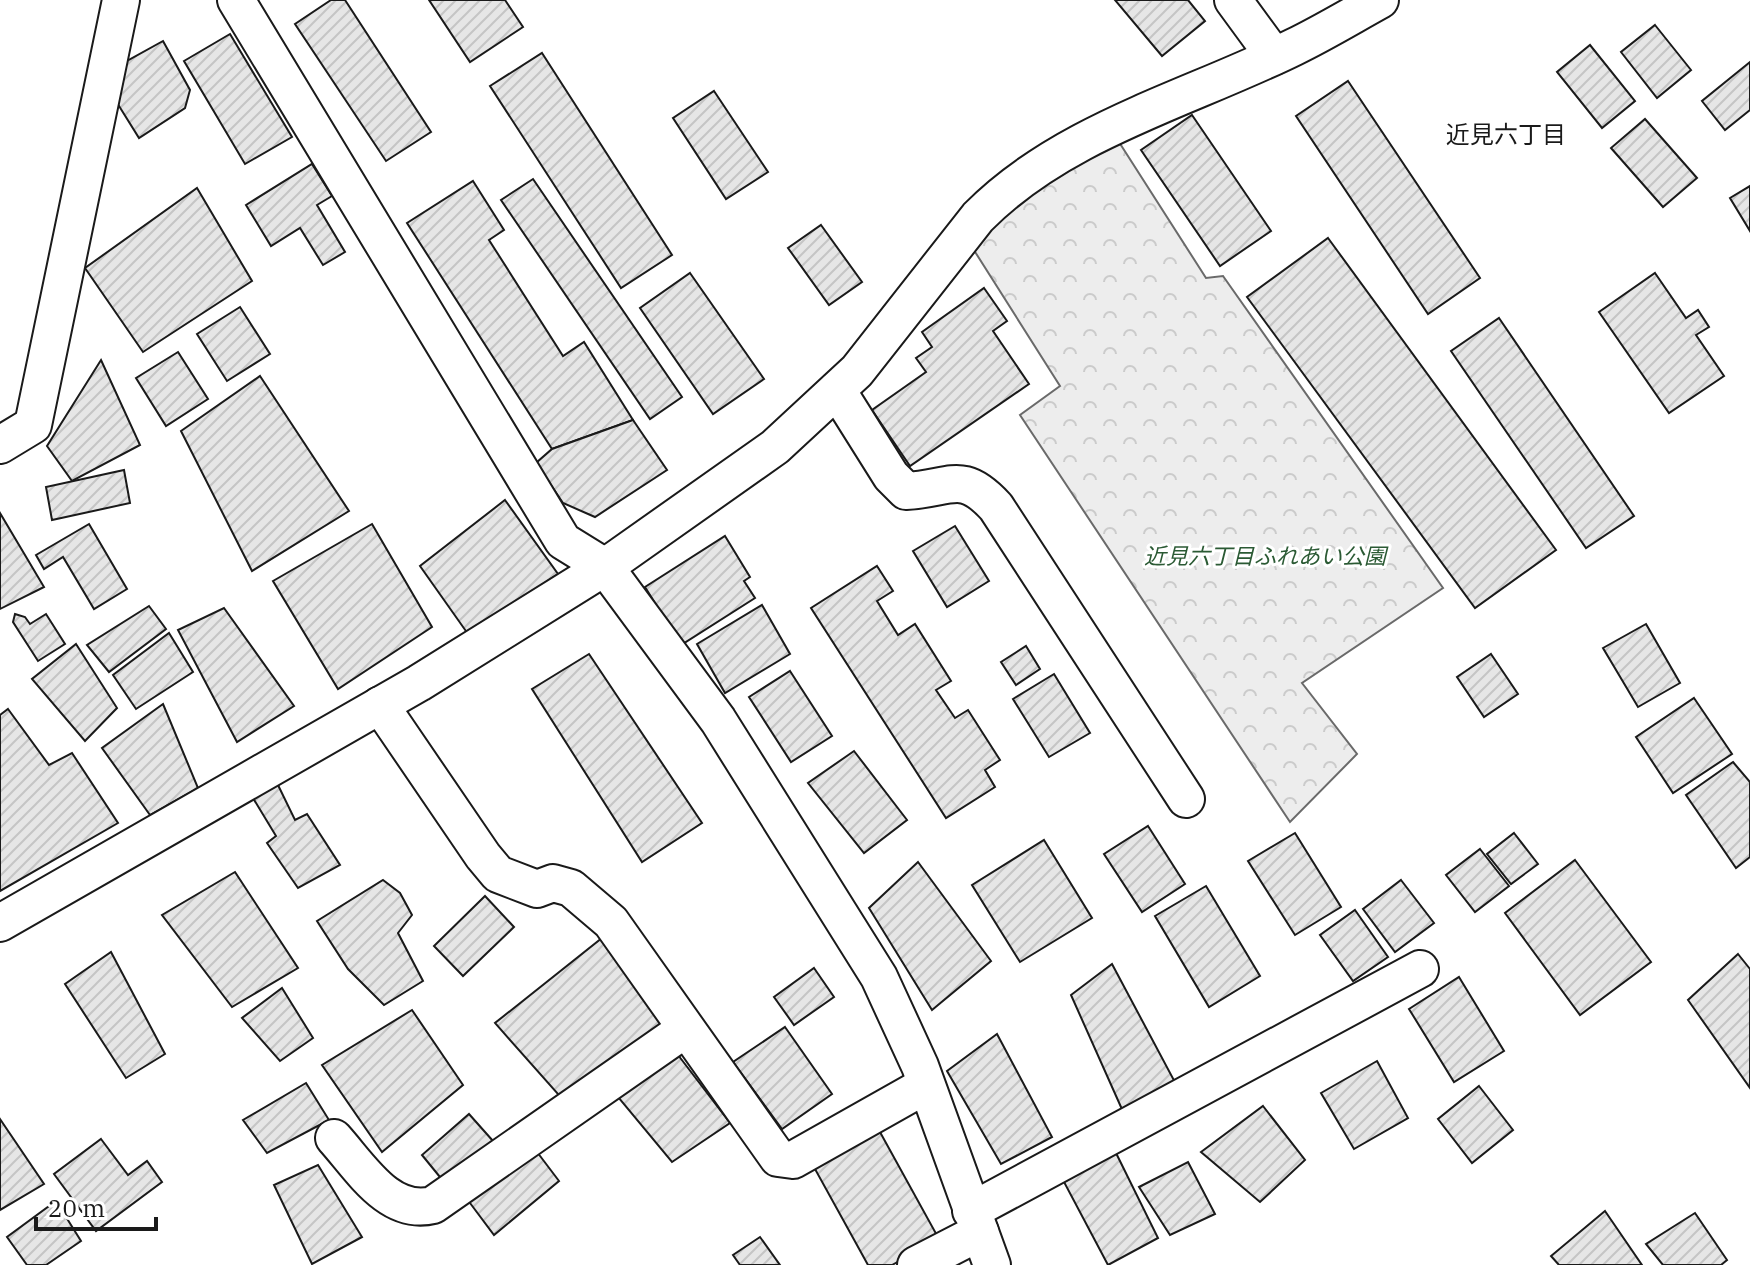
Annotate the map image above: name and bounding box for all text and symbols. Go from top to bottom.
district label: 近見六丁目 [1446,118,1566,150]
park label: 近見六丁目ふれあい公園 [1144,541,1389,570]
scale bar [36,1181,156,1231]
text: 20 m [48,1192,105,1224]

